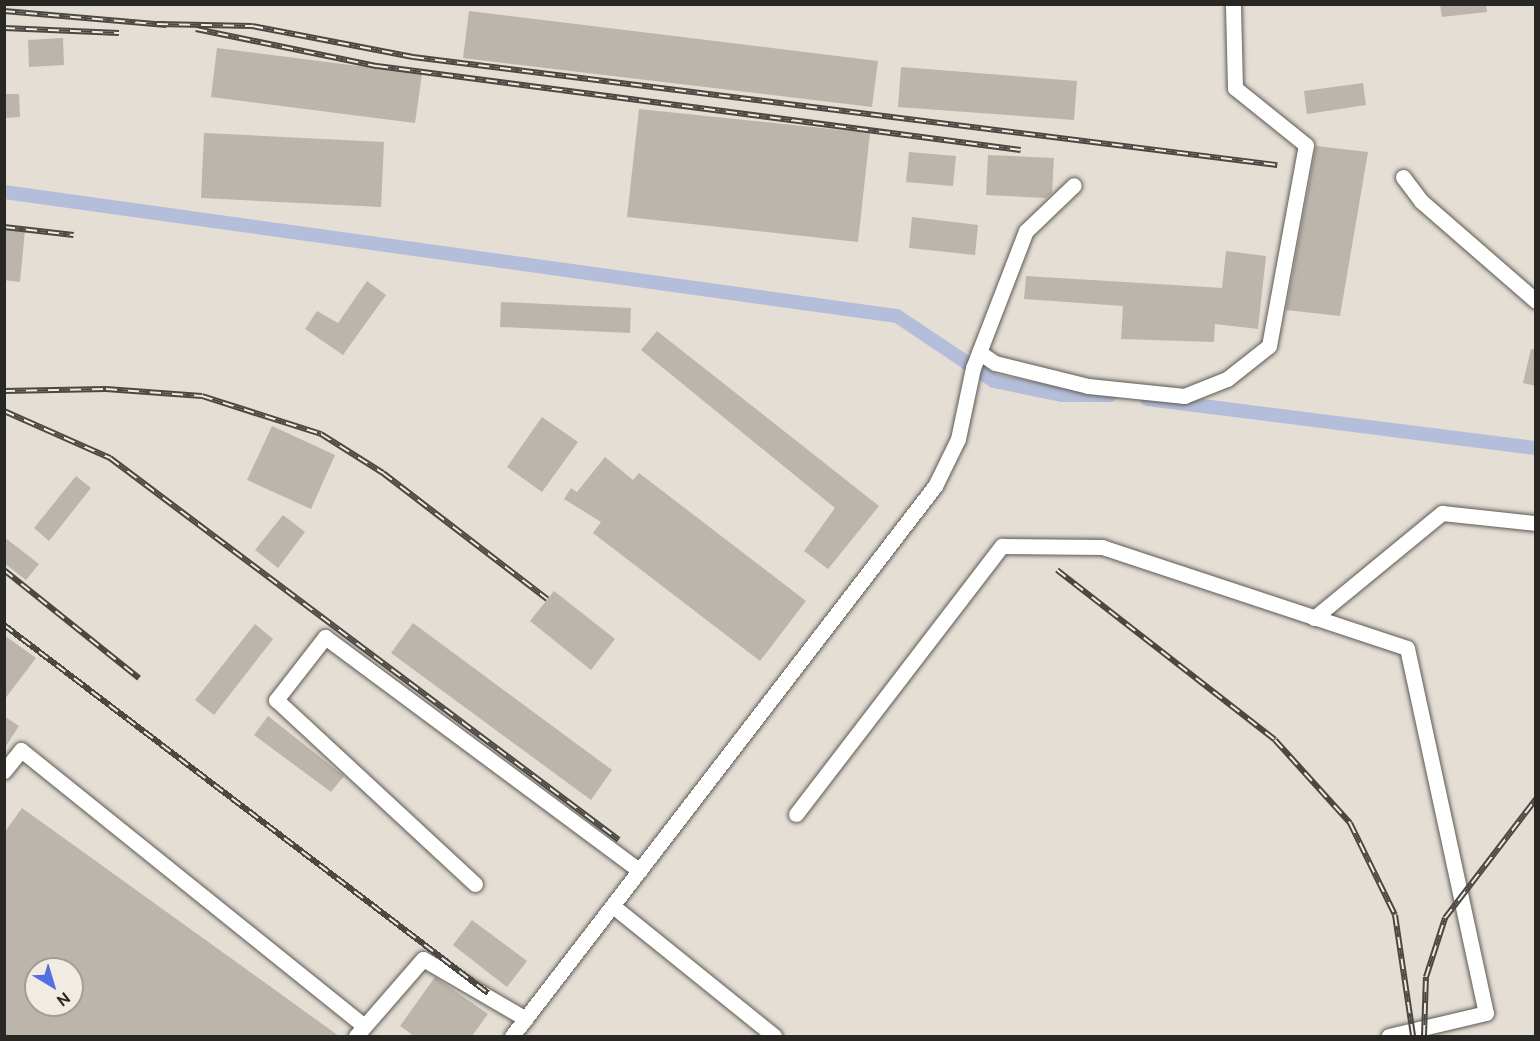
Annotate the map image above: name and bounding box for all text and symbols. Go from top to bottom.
north arrow [24,957,84,1017]
text: N [54,989,74,1010]

